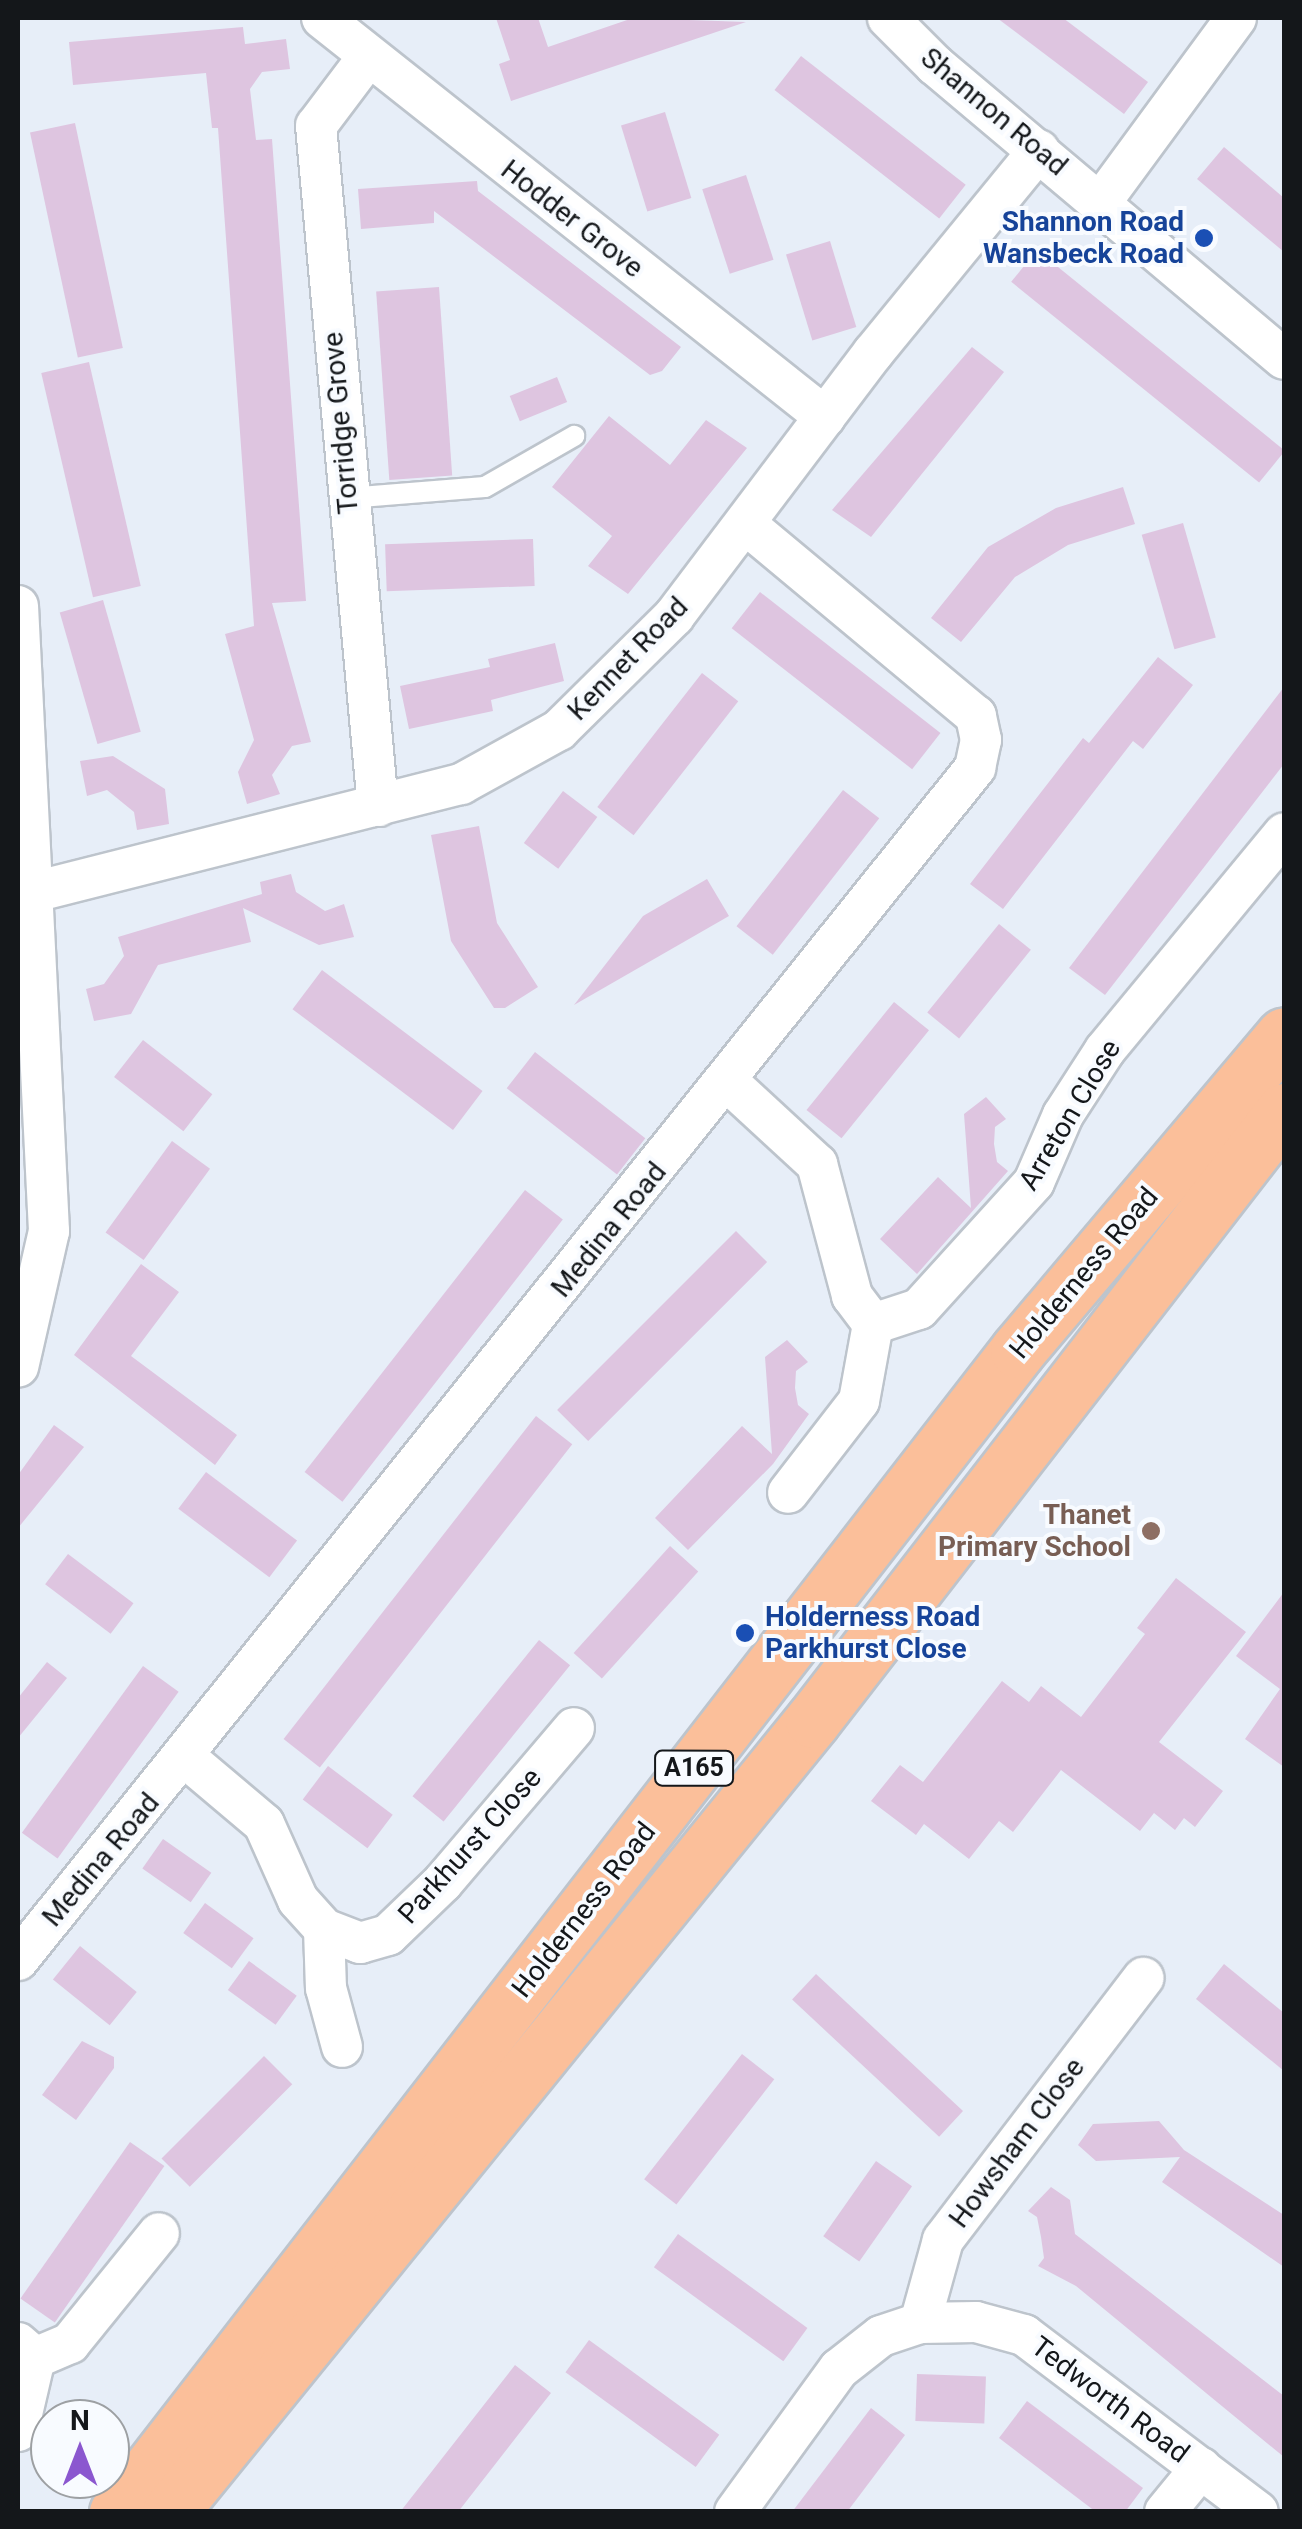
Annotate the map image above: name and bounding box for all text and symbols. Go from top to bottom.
street label: Shannon Road [914,41,1074,183]
street label: Hodder Grove [494,153,650,285]
place label: Shannon Road Wansbeck Road [983,205,1184,271]
marker: Shannon Road Wansbeck Road [1193,227,1215,249]
street label: Torridge Grove [316,331,366,515]
street label: Kennet Road [561,590,695,728]
street label: Arreton Close [1012,1034,1128,1196]
street label: Medina Road [544,1156,674,1304]
street label: Holderness Road [1003,1181,1165,1365]
place label: Thanet Primary School [938,1498,1131,1564]
marker: Thanet Primary School [1140,1520,1162,1542]
place label: Holderness Road Parkhurst Close [765,1600,980,1666]
marker: Holderness Road Parkhurst Close [734,1622,756,1644]
road number: A165 [654,1748,734,1788]
street label: Parkhurst Close [391,1761,549,1931]
street label: Medina Road [35,1786,167,1934]
street label: Holderness Road [505,1816,663,2004]
street label: Howsham Close [942,2051,1092,2235]
street label: Tedworth Road [1024,2330,1196,2470]
north arrow [30,2399,130,2499]
text: N [70,2404,90,2437]

